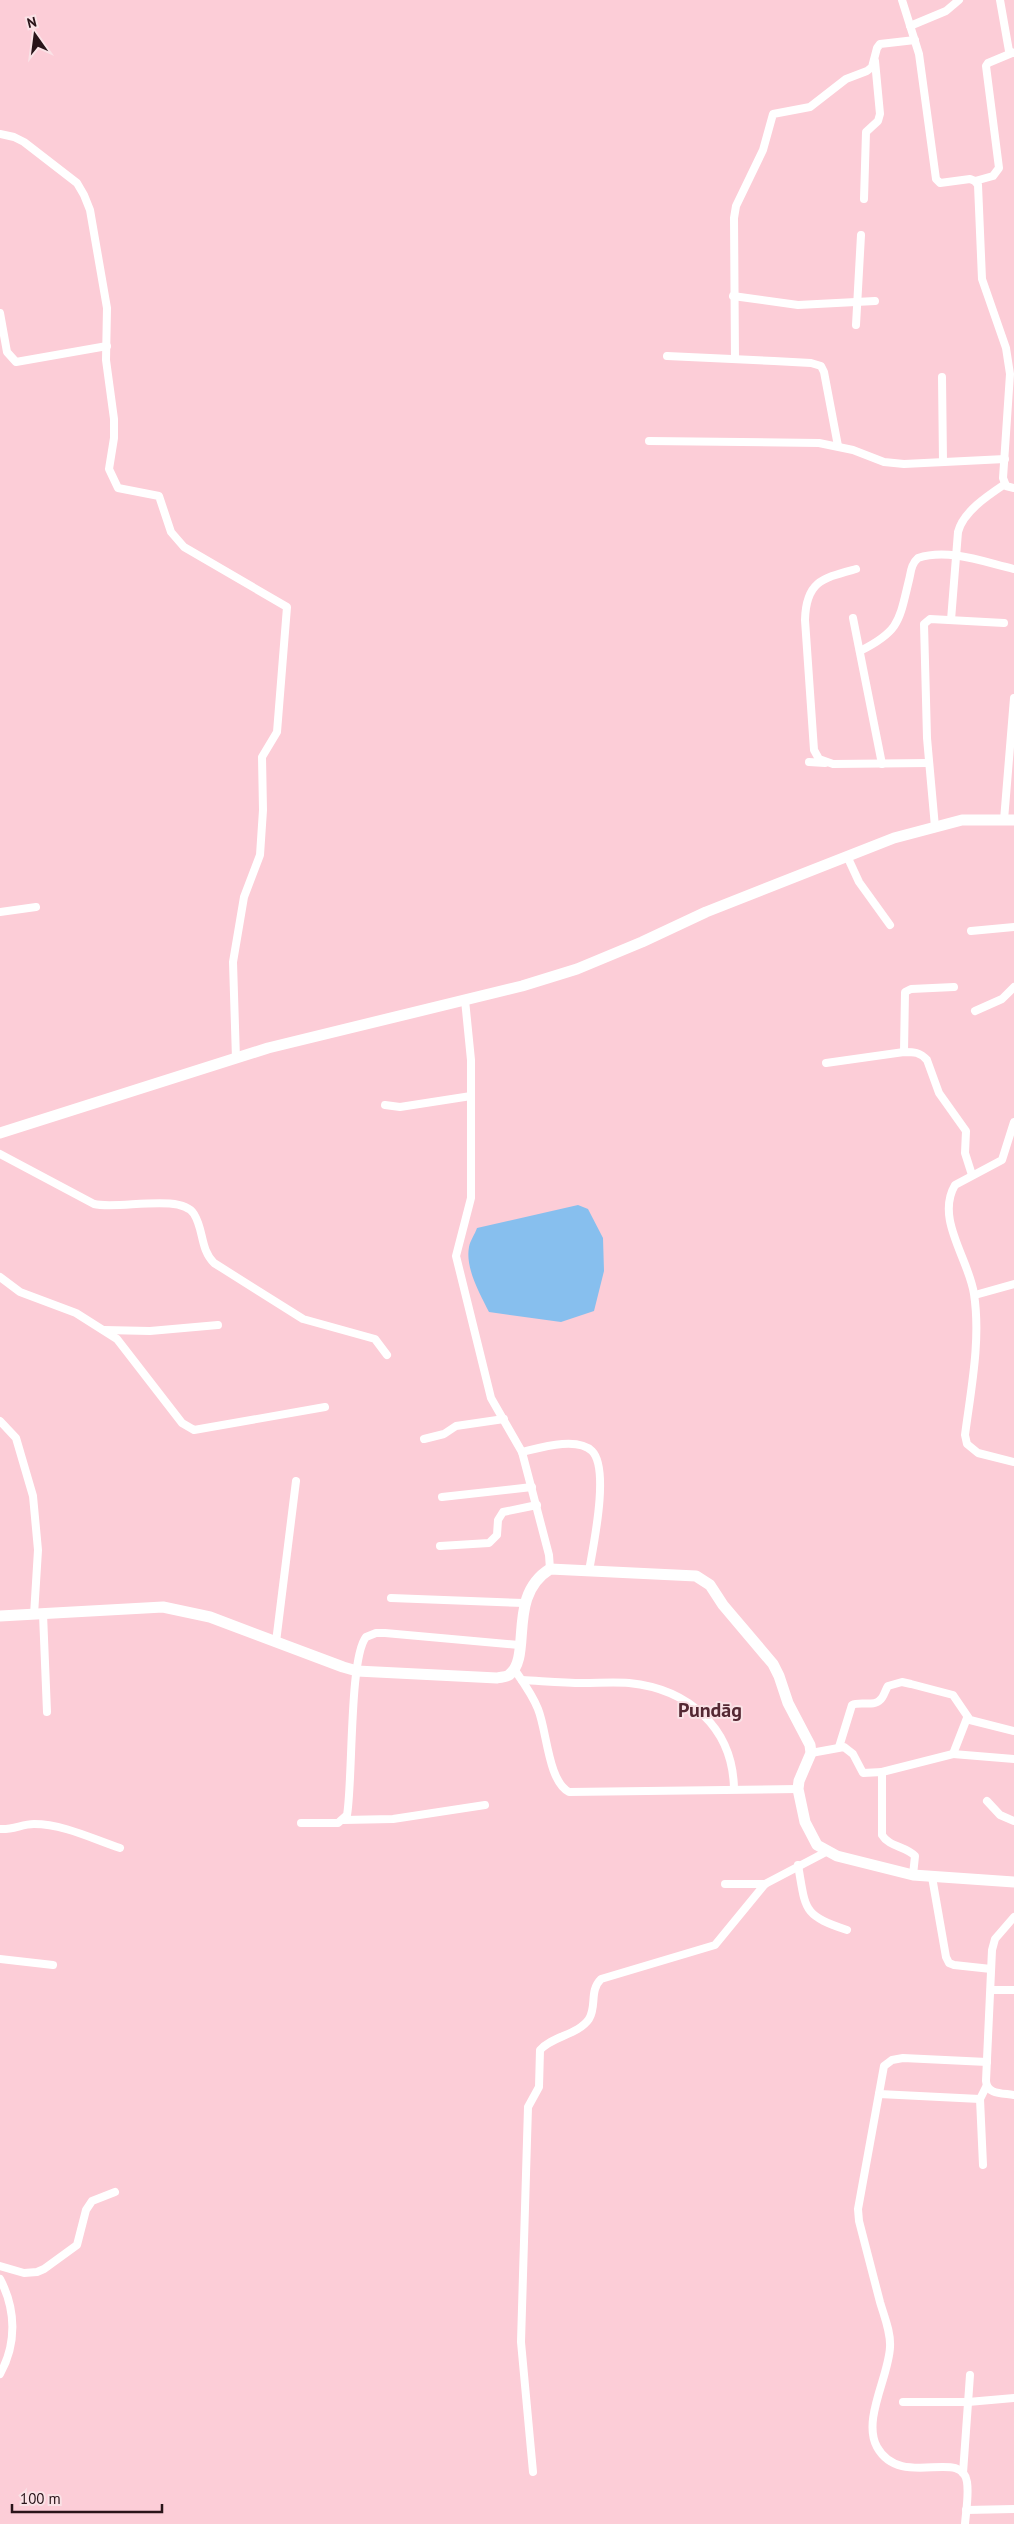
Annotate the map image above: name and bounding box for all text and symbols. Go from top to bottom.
north arrow [10,10,60,60]
text: N [25,13,38,32]
district label: Pundāg [678,1697,742,1723]
scale bar [12,2482,162,2514]
text: 100 m [20,2489,61,2508]

